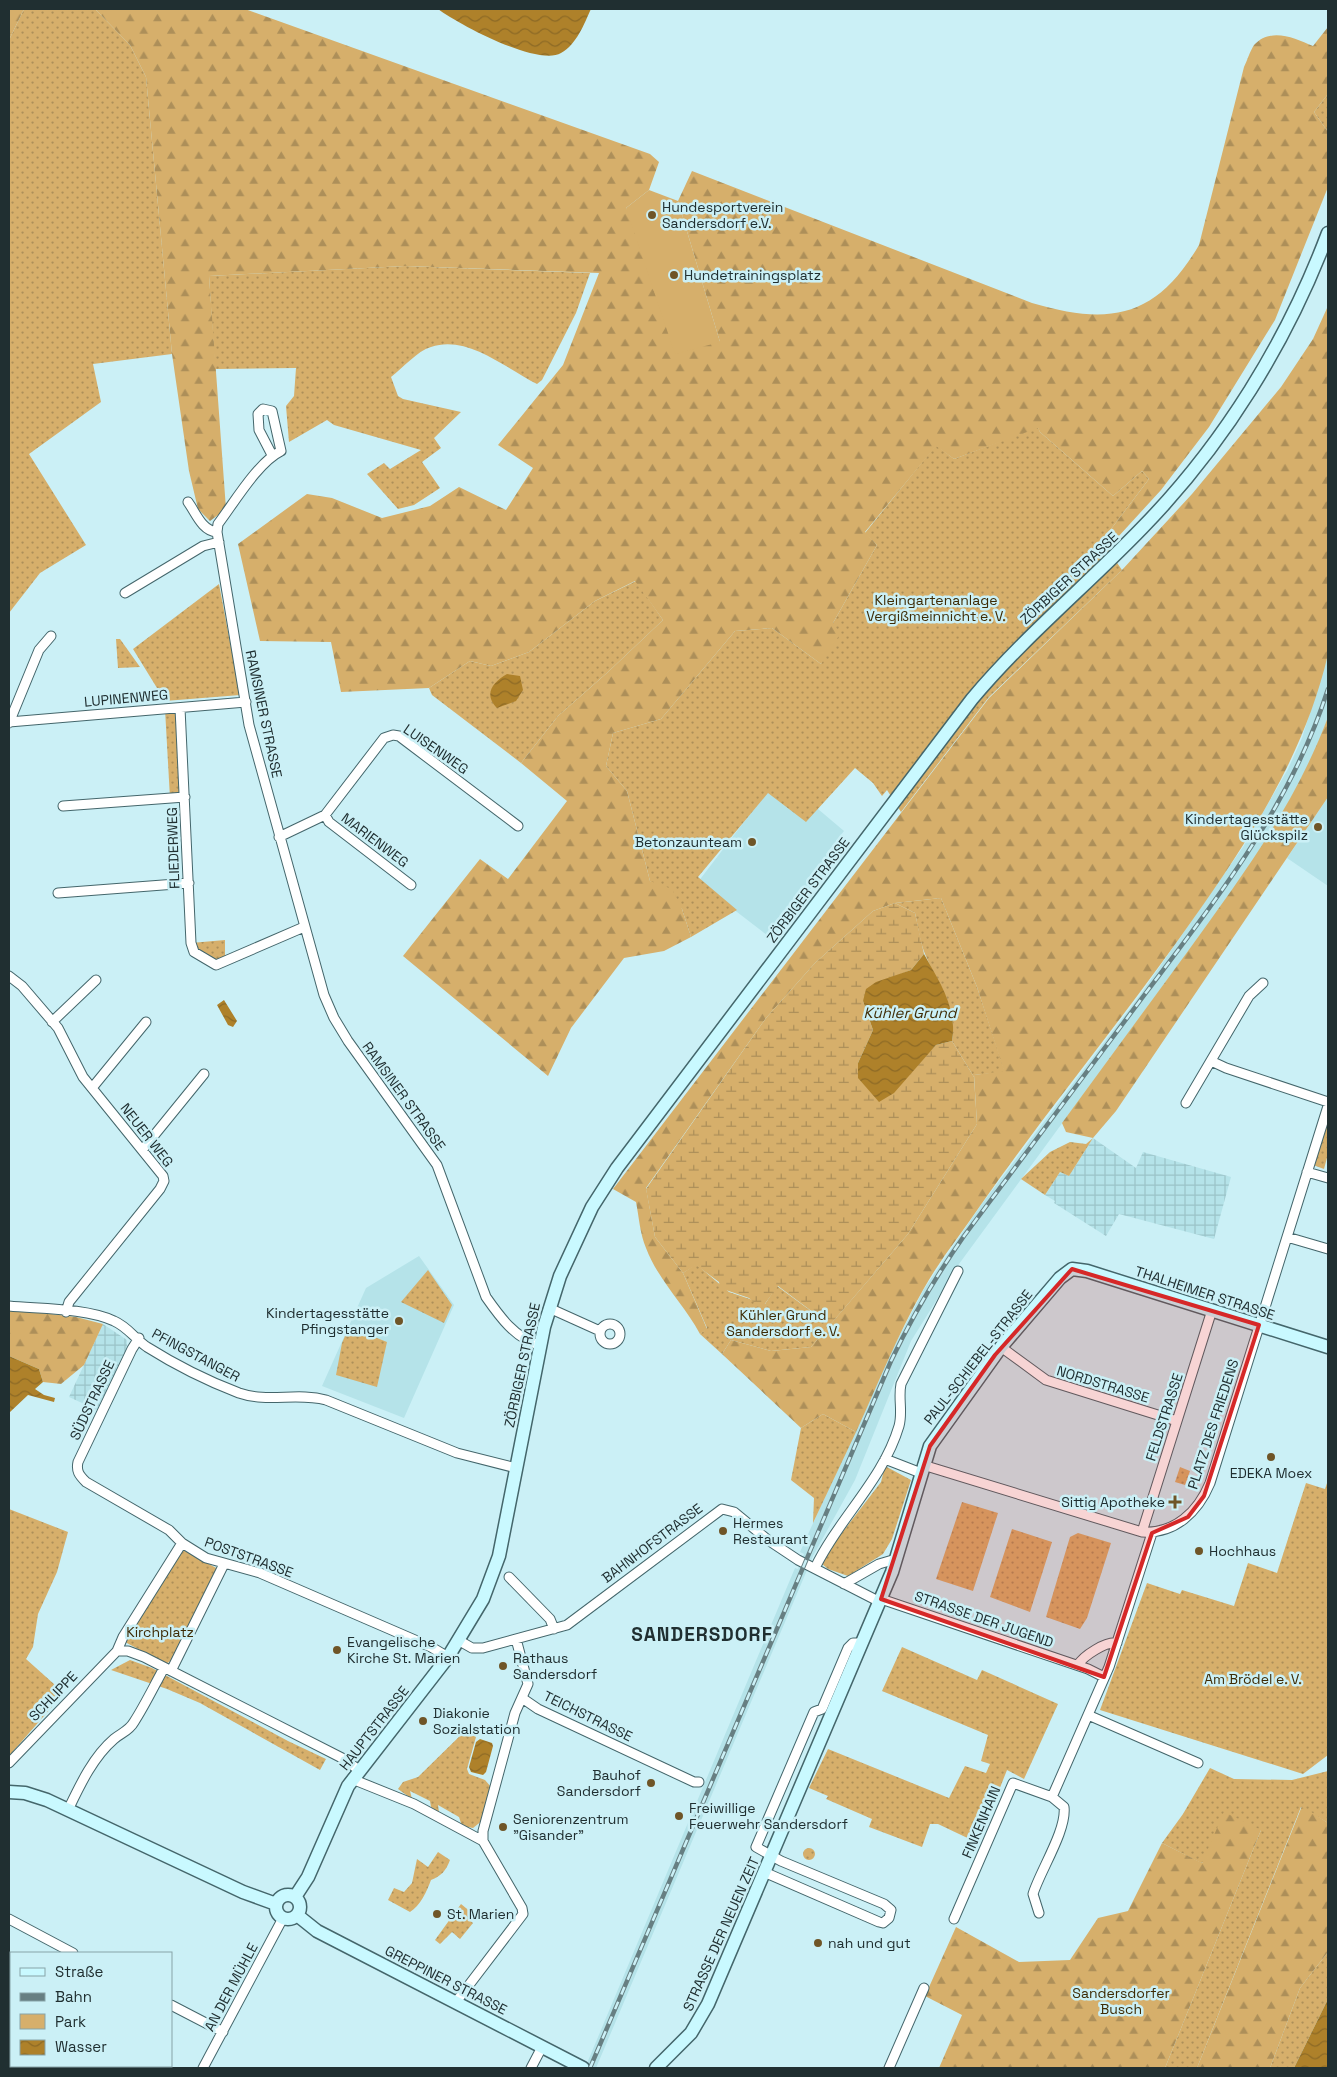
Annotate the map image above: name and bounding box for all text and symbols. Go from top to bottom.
place label: Hundesportverein Sandersdorf e.V. [662,198,783,232]
marker: Hundesportverein Sandersdorf e.V. [646,209,658,221]
place label: Hundetrainingsplatz [684,266,821,284]
marker: Hundetrainingsplatz [668,269,680,281]
street label: ZÖRBIGER STRASSE [1016,528,1122,628]
park label: Kleingartenanlage Vergißmeinnicht e. V. [866,591,1006,625]
street label: RAMSINER STRASSE [242,648,286,780]
street label: LUPINENWEG [83,685,169,711]
street label: LUISENWEG [400,720,472,778]
street label: FLIEDERWEG [163,807,183,889]
street label: MARIENWEG [338,809,412,871]
place label: Kindertagesstätte Glückspilz [1185,810,1308,844]
marker: Kindertagesstätte Glückspilz [1312,821,1324,833]
place label: Betonzaunteam [635,833,742,851]
street label: ZÖRBIGER STRASSE [762,834,854,946]
marker: Betonzaunteam [746,836,758,848]
water label: Kühler Grund [863,1003,959,1022]
street label: RAMSINER STRASSE [358,1038,450,1154]
street label: NEUER WEG [116,1099,178,1171]
street label: THALHEIMER STRASSE [1133,1262,1277,1324]
street label: PAUL-SCHIEBEL-STRASSE [920,1286,1036,1428]
street label: ZÖRBIGER STRASSE [500,1301,544,1429]
place label: Kindertagesstätte Pfingstanger [266,1304,389,1338]
park label: Kühler Grund Sandersdorf e. V. [726,1306,840,1340]
marker: Kindertagesstätte Pfingstanger [393,1315,405,1327]
street label: PFINGSTANGER [149,1324,243,1386]
street label: SÜDSTRASSE [66,1357,118,1443]
street label: PLATZ DES FRIEDENS [1183,1357,1243,1491]
street label: NORDSTRASSE [1055,1361,1152,1407]
street label: FELDSTRASSE [1141,1371,1187,1463]
marker: EDEKA Moex [1265,1451,1277,1463]
place label: EDEKA Moex [1230,1464,1312,1482]
place label: Sittig Apotheke [1061,1493,1165,1511]
marker: Sittig Apotheke [1169,1496,1181,1508]
street label: BAHNHOFSTRASSE [598,1499,706,1587]
place label: Hermes Restaurant [733,1514,808,1548]
marker: Hermes Restaurant [717,1525,729,1537]
street label: POSTSTRASSE [202,1533,296,1581]
place label: Hochhaus [1209,1542,1276,1560]
marker: Hochhaus [1193,1545,1205,1557]
street label: STRASSE DER JUGEND [912,1587,1056,1651]
district label: SANDERSDORF [631,1622,773,1647]
park label: Kirchplatz [126,1623,194,1641]
place label: Evangelische Kirche St. Marien [347,1633,460,1667]
marker: Evangelische Kirche St. Marien [331,1644,343,1656]
place label: Rathaus Sandersdorf [513,1649,597,1683]
marker: Rathaus Sandersdorf [497,1660,509,1672]
street label: SCHLIPPE [25,1667,81,1725]
park label: Am Brödel e. V. [1204,1670,1302,1688]
street label: HAUPTSTRASSE [335,1682,413,1774]
street label: TEICHSTRASSE [541,1687,636,1745]
place label: Diakonie Sozialstation [433,1704,521,1738]
marker: Diakonie Sozialstation [417,1715,429,1727]
place label: Bauhof Sandersdorf [557,1766,641,1800]
marker: Bauhof Sandersdorf [645,1777,657,1789]
street label: FINKENHAIN [958,1783,1004,1861]
place label: Freiwillige Feuerwehr Sandersdorf [689,1799,848,1833]
place label: Seniorenzentrum "Gisander" [513,1810,628,1844]
marker: Freiwillige Feuerwehr Sandersdorf [673,1810,685,1822]
marker: Seniorenzentrum "Gisander" [497,1821,509,1833]
street label: STRASSE DER NEUEN ZEIT [679,1854,763,2014]
place label: St. Marien [447,1905,514,1923]
marker: St. Marien [431,1908,443,1920]
place label: nah und gut [828,1934,911,1952]
marker: nah und gut [812,1937,824,1949]
street label: AN DER MÜHLE [200,1940,262,2034]
street label: GREPPINER STRASSE [382,1941,510,2019]
legend [10,1952,172,2067]
text: Straße [55,1962,104,1981]
park label: Sandersdorfer Busch [1072,1984,1170,2018]
text: Bahn [55,1987,92,2006]
text: Park [55,2012,86,2031]
text: Wasser [55,2037,107,2056]

